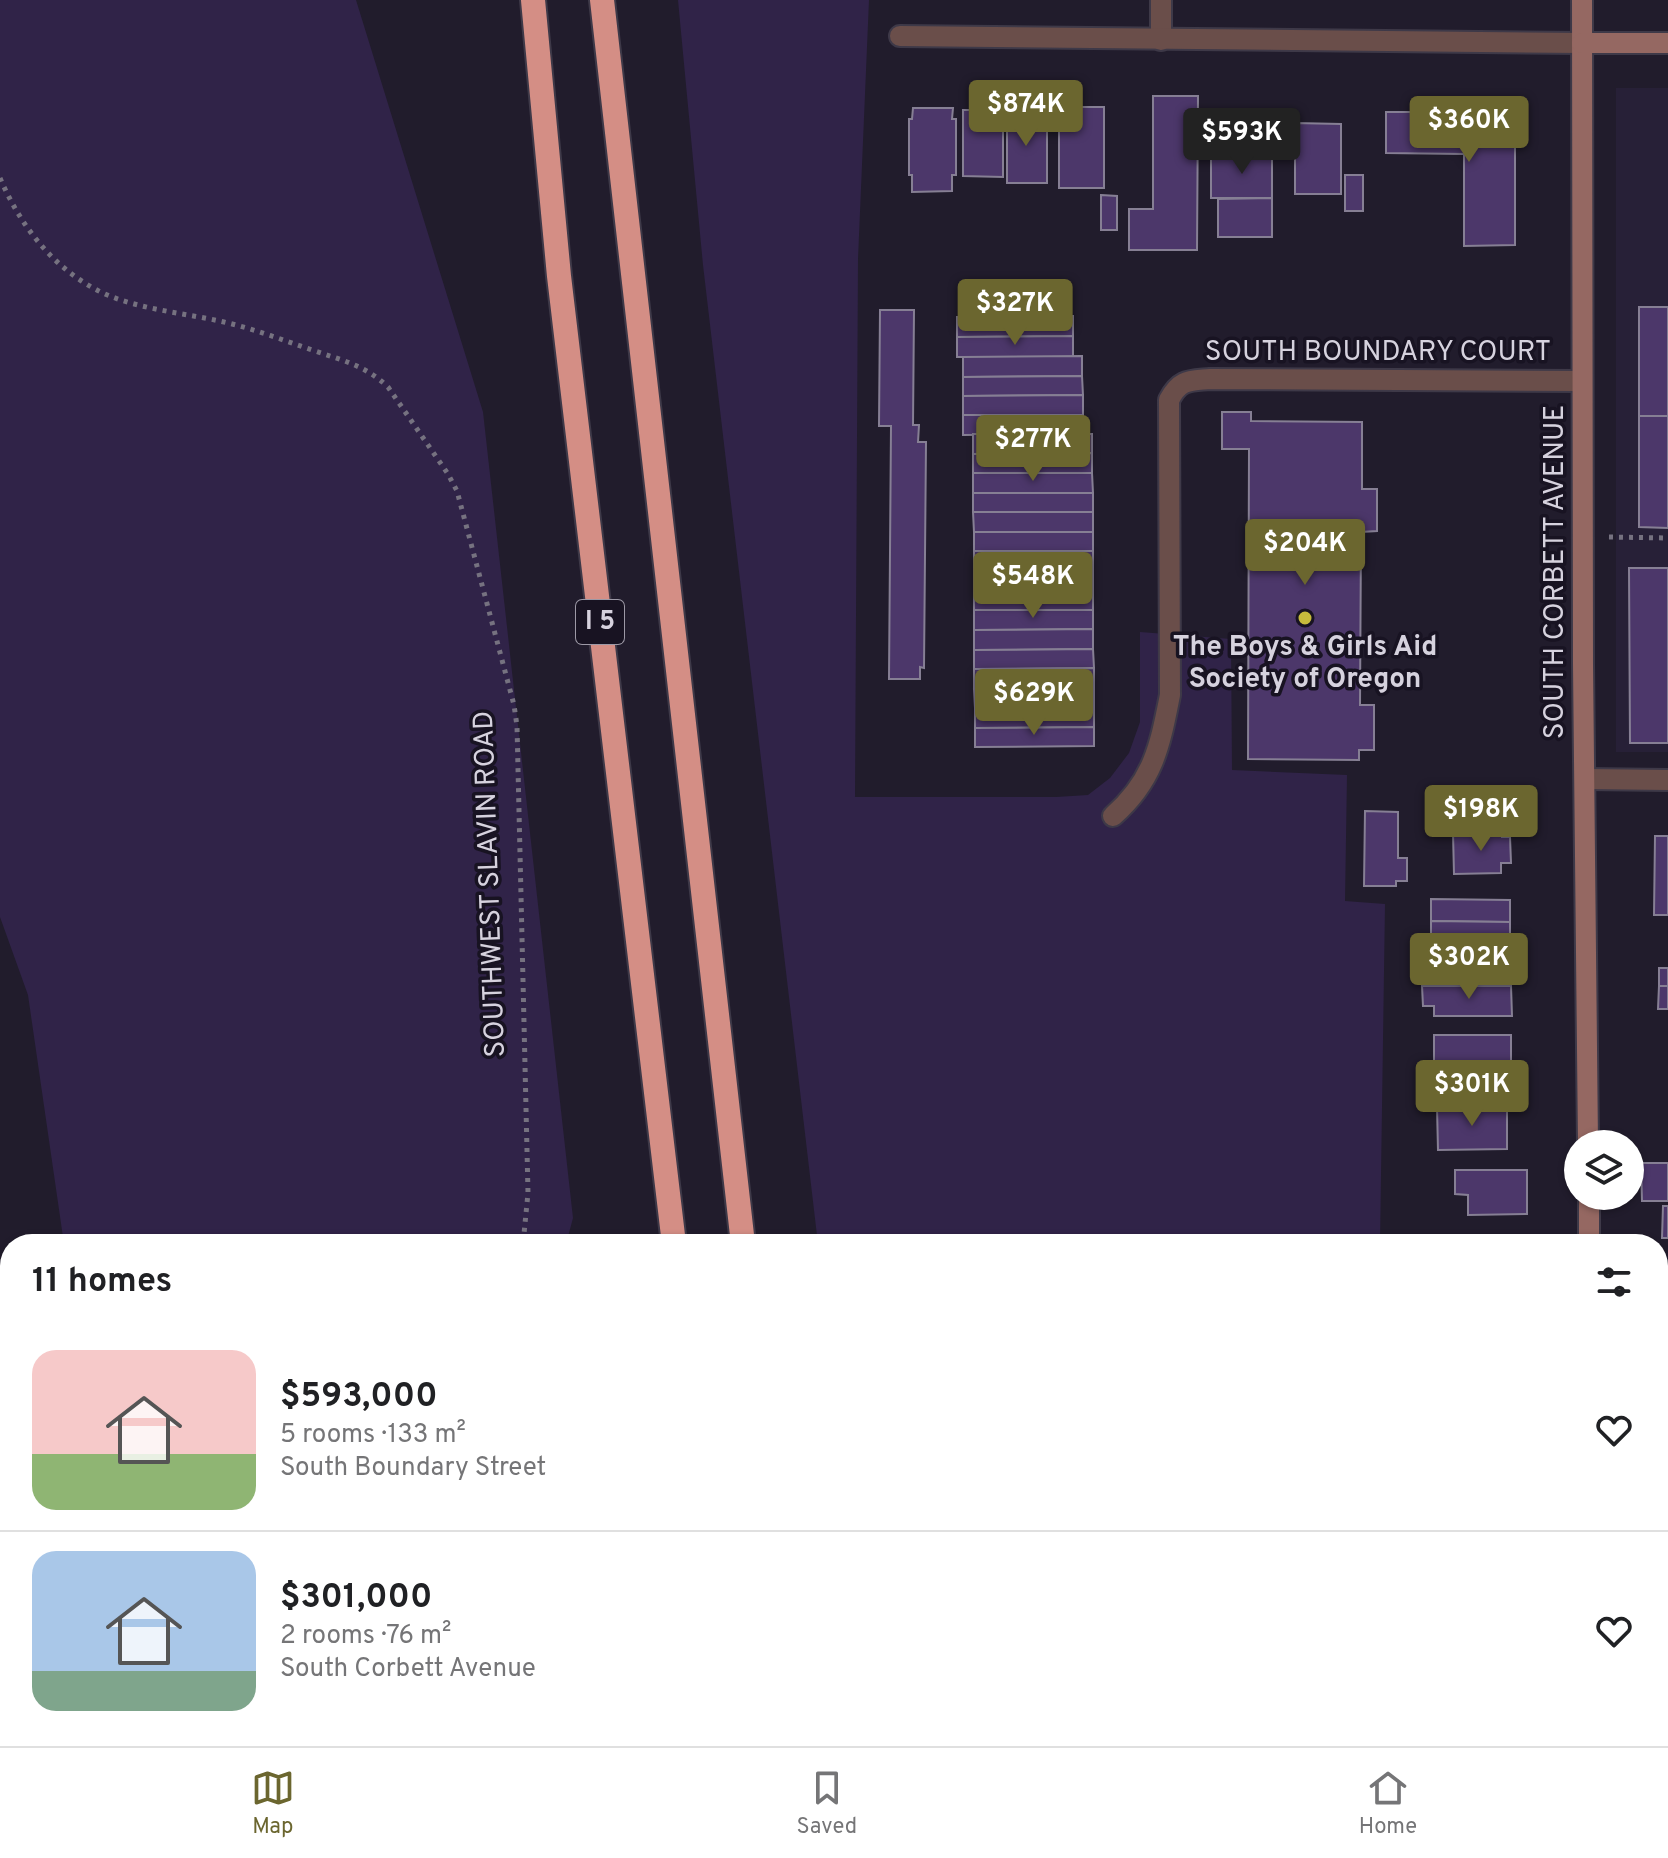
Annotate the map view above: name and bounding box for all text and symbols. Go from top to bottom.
pin: $874K [970,80,1082,148]
text: $874K [987,89,1065,122]
pin: $360K [1413,96,1525,164]
text: $360K [1428,105,1510,138]
pin: $593K [1186,108,1298,176]
text: $593K [1201,117,1283,150]
pin: $327K [959,279,1071,347]
text: $327K [976,288,1054,321]
street label: SOUTH BOUNDARY COURT [1205,335,1551,371]
street label: SOUTH CORBETT AVENUE [1538,405,1574,739]
pin: $277K [977,415,1089,483]
text: $277K [994,424,1072,457]
pin: $204K [1249,519,1361,587]
text: $204K [1263,528,1347,561]
pin: $548K [977,552,1089,620]
text: $548K [991,561,1075,594]
road number: I 5 [576,600,624,644]
marker: The Boys & Girls Aid Society of Oregon [1296,609,1314,627]
place label: The Boys & Girls Aid Society of Oregon [1173,630,1437,698]
pin: $629K [978,669,1090,737]
text: $629K [993,678,1075,711]
street label: SOUTHWEST SLAVIN ROAD [467,710,515,1058]
pin: $198K [1425,785,1537,853]
text: $198K [1443,794,1519,827]
pin: $302K [1413,933,1525,1001]
text: $302K [1428,942,1510,975]
pin: $301K [1416,1060,1528,1128]
text: $301K [1434,1069,1510,1102]
map controls [1564,1130,1644,1210]
button: layers [1564,1130,1644,1210]
icon: filters [1592,1260,1636,1304]
text: 11 homes [32,1261,172,1304]
text: $593,000 [280,1376,438,1419]
icon: home [96,1382,192,1478]
icon: heart [1592,1408,1636,1452]
text: 5 rooms · 133 m² [280,1419,466,1452]
text: South Boundary Street [280,1452,546,1485]
text: $301,000 [280,1577,432,1620]
icon: home [96,1583,192,1679]
icon: heart [1592,1609,1636,1653]
text: 2 rooms · 76 m² [280,1620,452,1653]
text: South Corbett Avenue [280,1653,536,1686]
tab: Map [251,1766,295,1841]
tab: Saved [797,1766,857,1841]
tab: Home [1359,1766,1417,1841]

